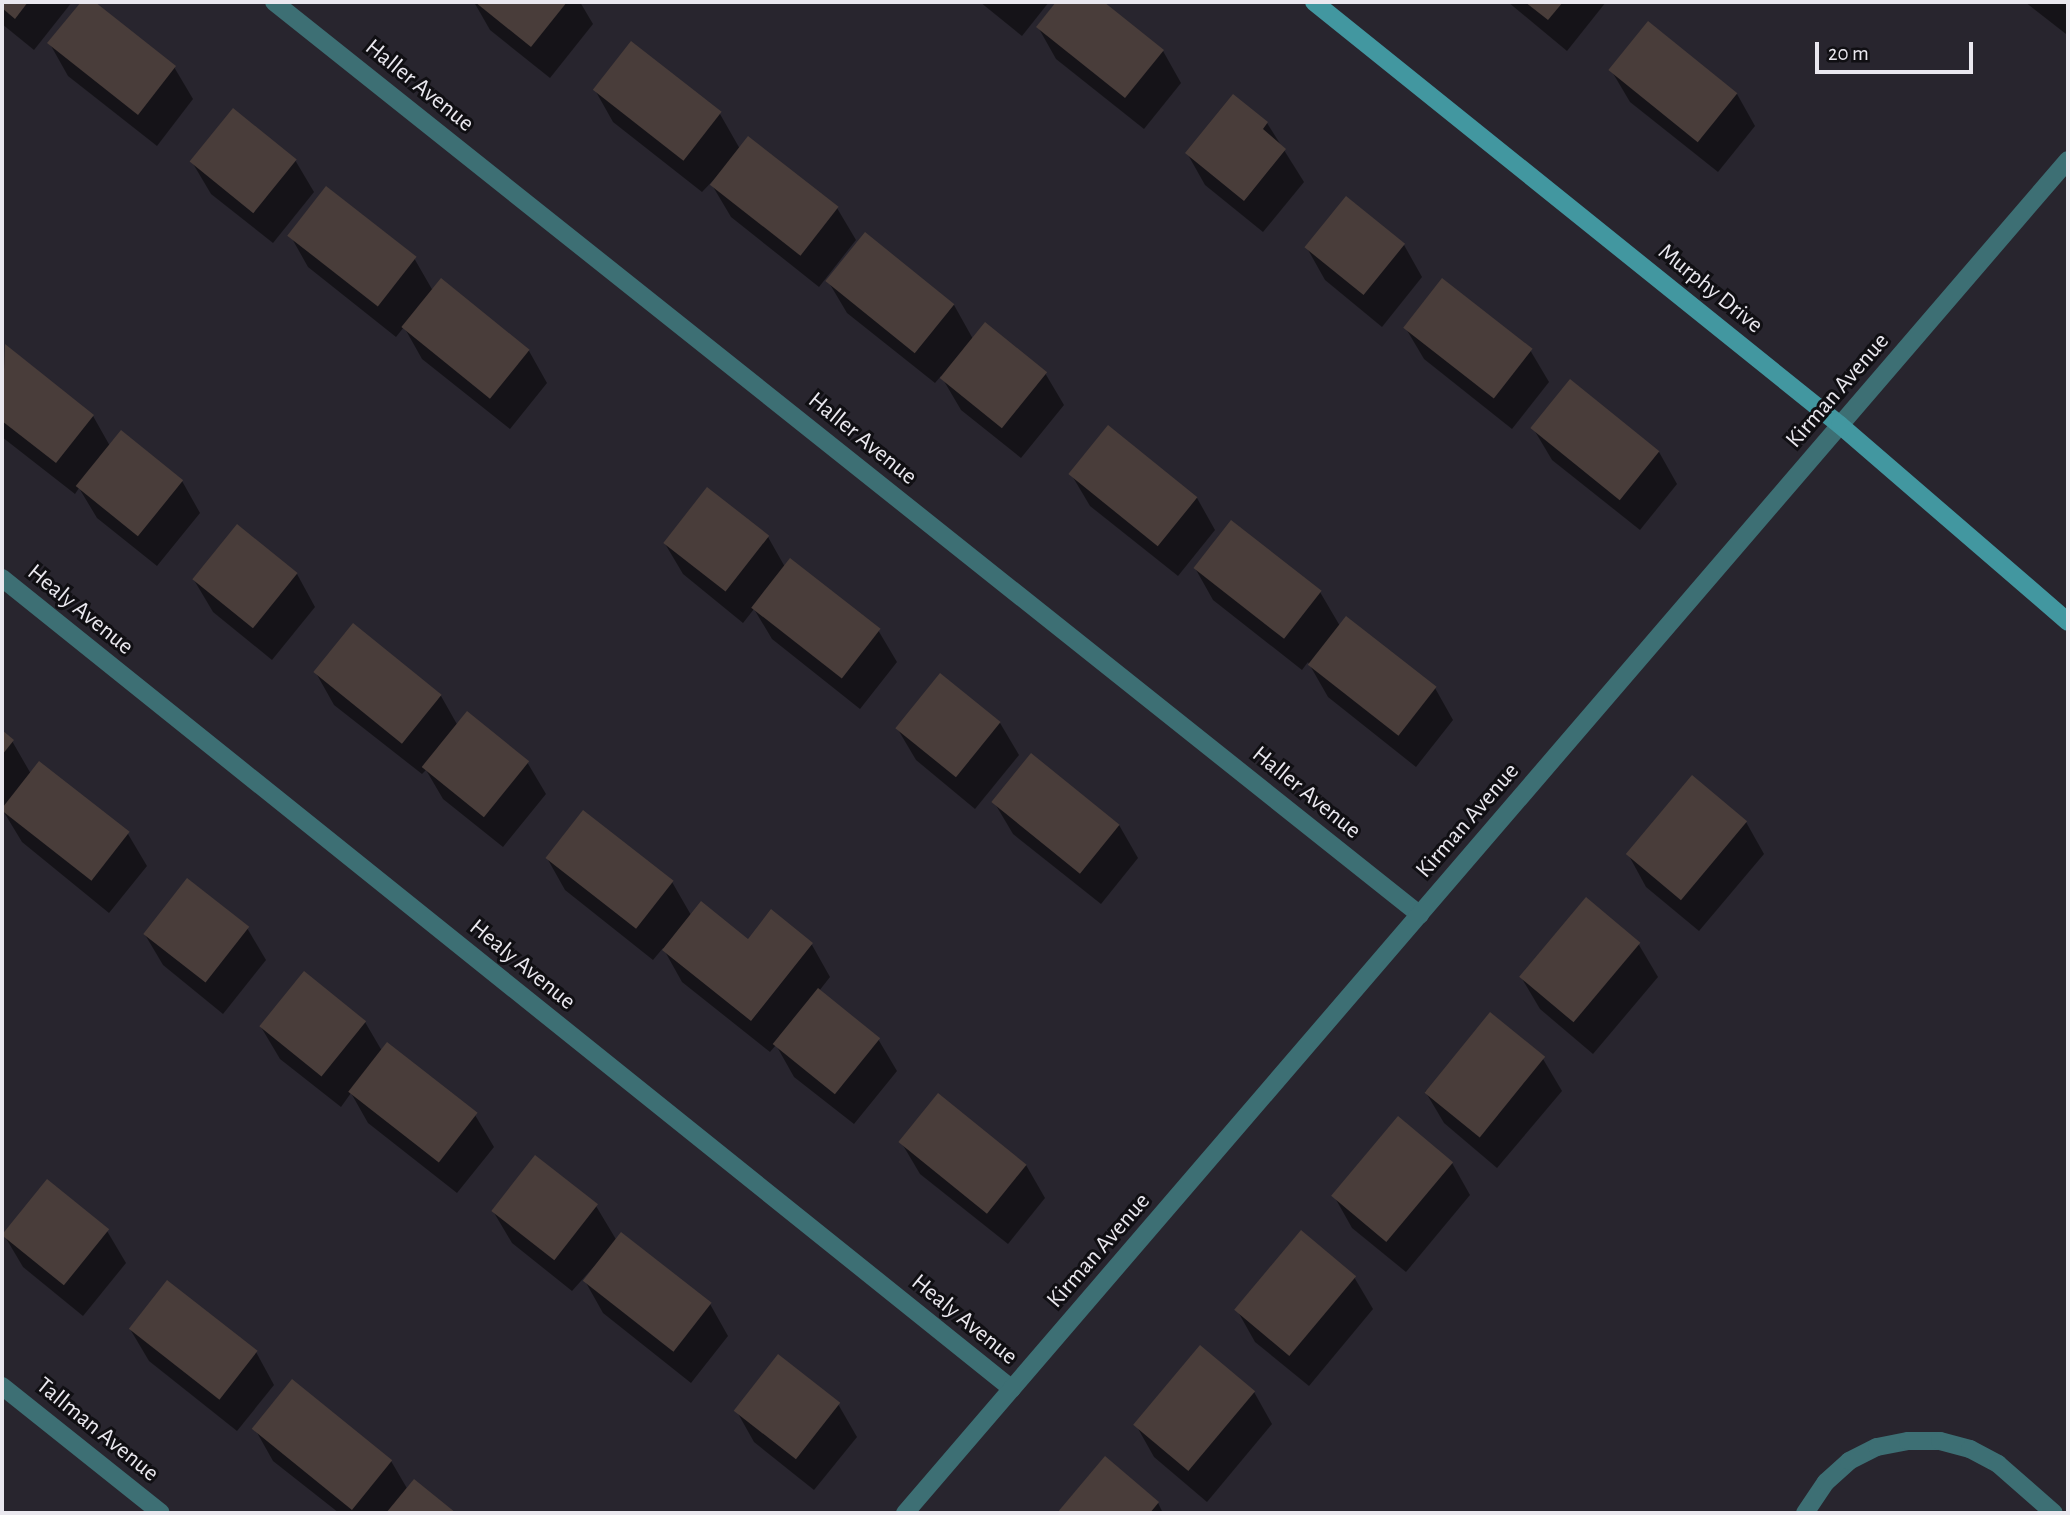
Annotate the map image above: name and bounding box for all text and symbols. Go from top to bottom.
scale bar [1818,28,1976,72]
street label: Haller Avenue [359,33,479,139]
text: 20 m [1828,43,1869,64]
street label: Murphy Drive [1652,238,1768,340]
street label: Kirman Avenue [1780,328,1896,454]
street label: Haller Avenue [802,386,922,492]
street label: Healy Avenue [21,558,139,662]
street label: Haller Avenue [1246,740,1366,846]
street label: Kirman Avenue [1410,758,1526,884]
street label: Healy Avenue [463,913,581,1017]
street label: Kirman Avenue [1041,1188,1157,1314]
street label: Healy Avenue [905,1268,1023,1372]
street label: Tallman Avenue [30,1372,164,1488]

